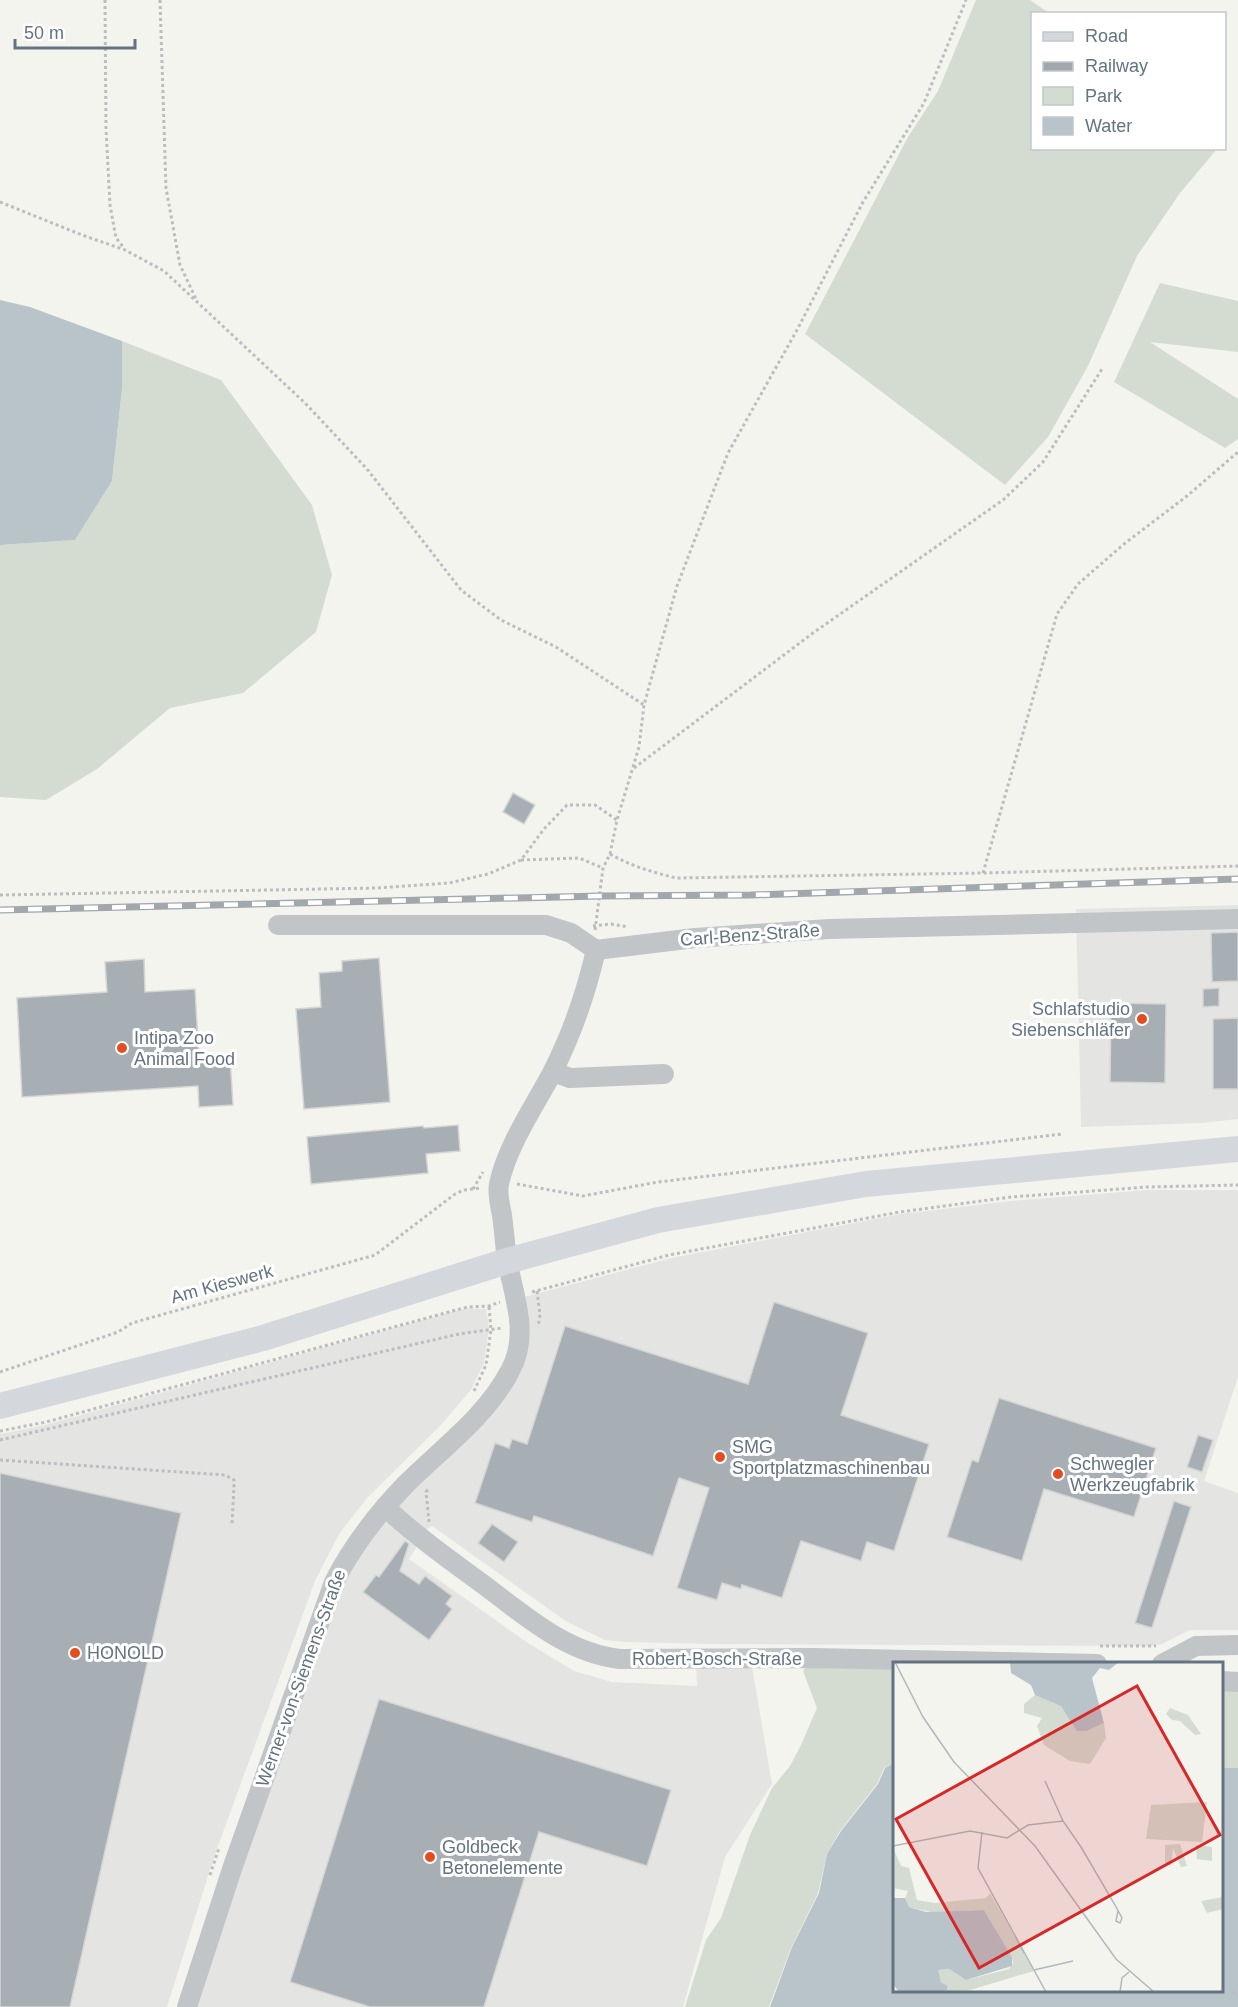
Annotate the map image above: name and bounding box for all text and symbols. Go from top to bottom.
scale bar [15,12,135,50]
legend [1031,12,1226,150]
text: 50 m [24,23,64,43]
text: Road [1085,26,1128,46]
text: Railway [1085,56,1148,76]
text: Park [1085,86,1123,106]
text: Water [1085,116,1132,136]
street label: Carl-Benz-Straße [679,920,821,950]
place label: Schlafstudio Siebenschläfer [1011,999,1130,1040]
marker: Schlafstudio Siebenschläfer [1135,1012,1149,1026]
place label: Intipa Zoo Animal Food [134,1028,235,1069]
marker: Intipa Zoo Animal Food [115,1041,129,1055]
street label: Am Kieswerk [169,1260,276,1307]
place label: SMG Sportplatzmaschinenbau [732,1437,930,1478]
marker: SMG Sportplatzmaschinenbau [713,1450,727,1464]
place label: Schwegler Werkzeugfabrik [1070,1454,1196,1495]
marker: Schwegler Werkzeugfabrik [1051,1467,1065,1481]
street label: Werner-von-Siemens-Straße [252,1567,350,1789]
place label: HONOLD [87,1643,164,1663]
marker: HONOLD [68,1646,82,1660]
street label: Robert-Bosch-Straße [632,1649,802,1669]
inset map [893,1662,1223,1992]
place label: Goldbeck Betonelemente [442,1837,563,1878]
marker: Goldbeck Betonelemente [423,1850,437,1864]

